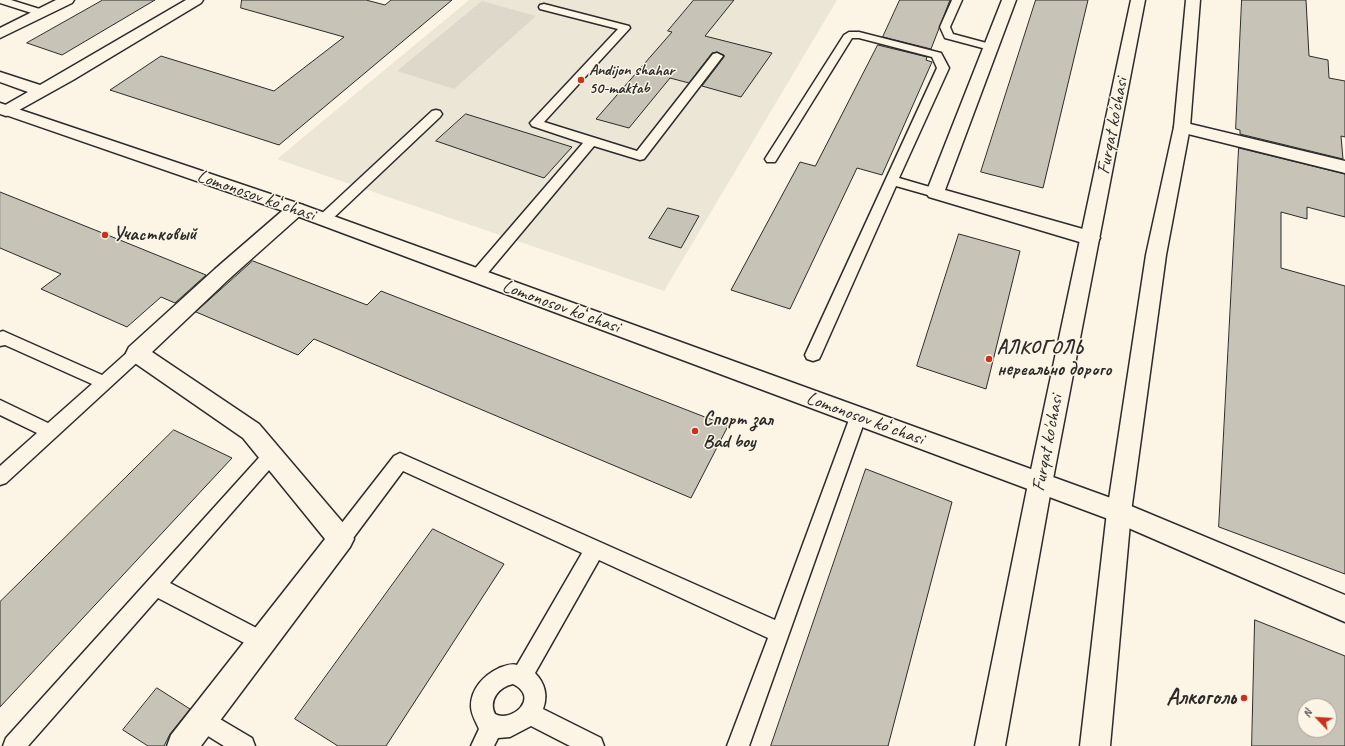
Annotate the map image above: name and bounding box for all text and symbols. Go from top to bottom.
place label: Andijon shahar 50-maktab [589,61,674,99]
marker: Andijon shahar 50-maktab [576,75,586,85]
street label: Furqat ko'chasi [1092,76,1134,176]
street label: Lomonosov koʻchasi [194,165,318,227]
place label: Участковый [113,224,197,246]
marker: Участковый [100,230,110,240]
street label: Lomonosov koʻchasi [499,275,623,339]
place label: АЛКОГОЛЬ нереально дорого [997,337,1112,381]
marker: АЛКОГОЛЬ нереально дорого [984,354,994,364]
street label: Lomonosov koʻchasi [803,387,927,451]
street label: Furqat ko'chasi [1027,393,1069,493]
place label: Спорт зал Bad boy [703,409,773,453]
marker: Спорт зал Bad boy [690,426,700,436]
place label: Алкоголь [1166,684,1236,712]
marker: Алкоголь [1239,693,1249,703]
north arrow [1297,698,1337,738]
text: N [1299,707,1315,719]

